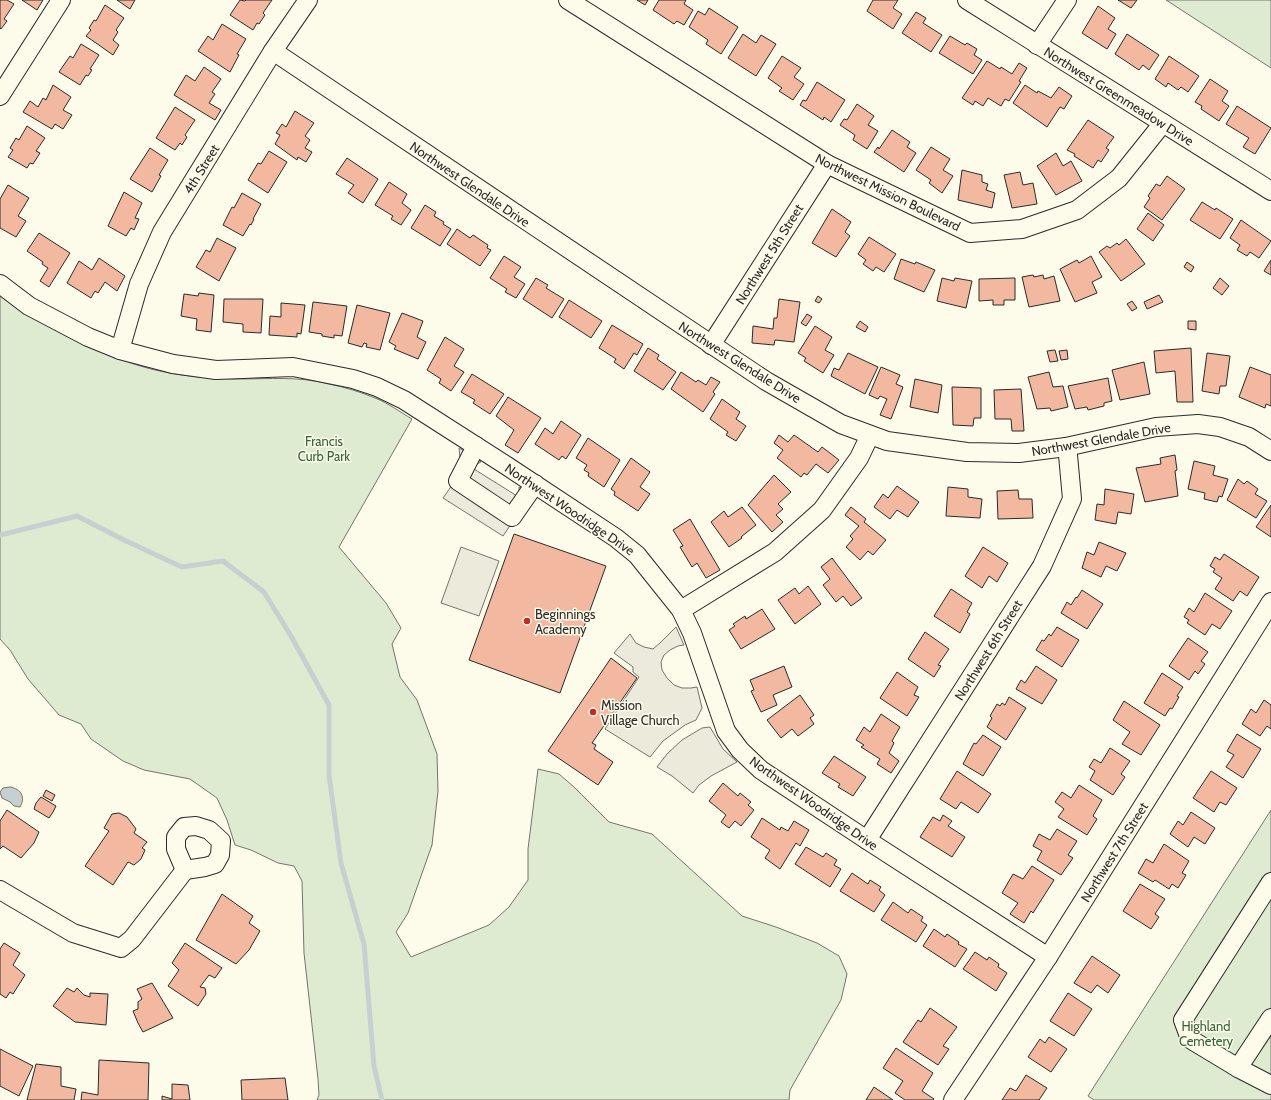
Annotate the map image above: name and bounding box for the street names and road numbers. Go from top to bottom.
street label: Northwest Greenmeadow Drive [1041,43,1197,149]
street label: Northwest Glendale Drive [407,138,533,230]
street label: 4th Street [180,141,223,197]
street label: Northwest Mission Boulevard [813,150,963,234]
street label: Northwest 5th Street [732,200,807,307]
street label: Northwest Glendale Drive [676,318,804,406]
street label: Northwest Glendale Drive [1030,419,1172,459]
street label: Northwest Woodridge Drive [502,460,638,559]
street label: Northwest 6th Street [951,596,1026,703]
street label: Northwest Woodridge Drive [747,753,881,854]
street label: Northwest 7th Street [1077,799,1151,905]

